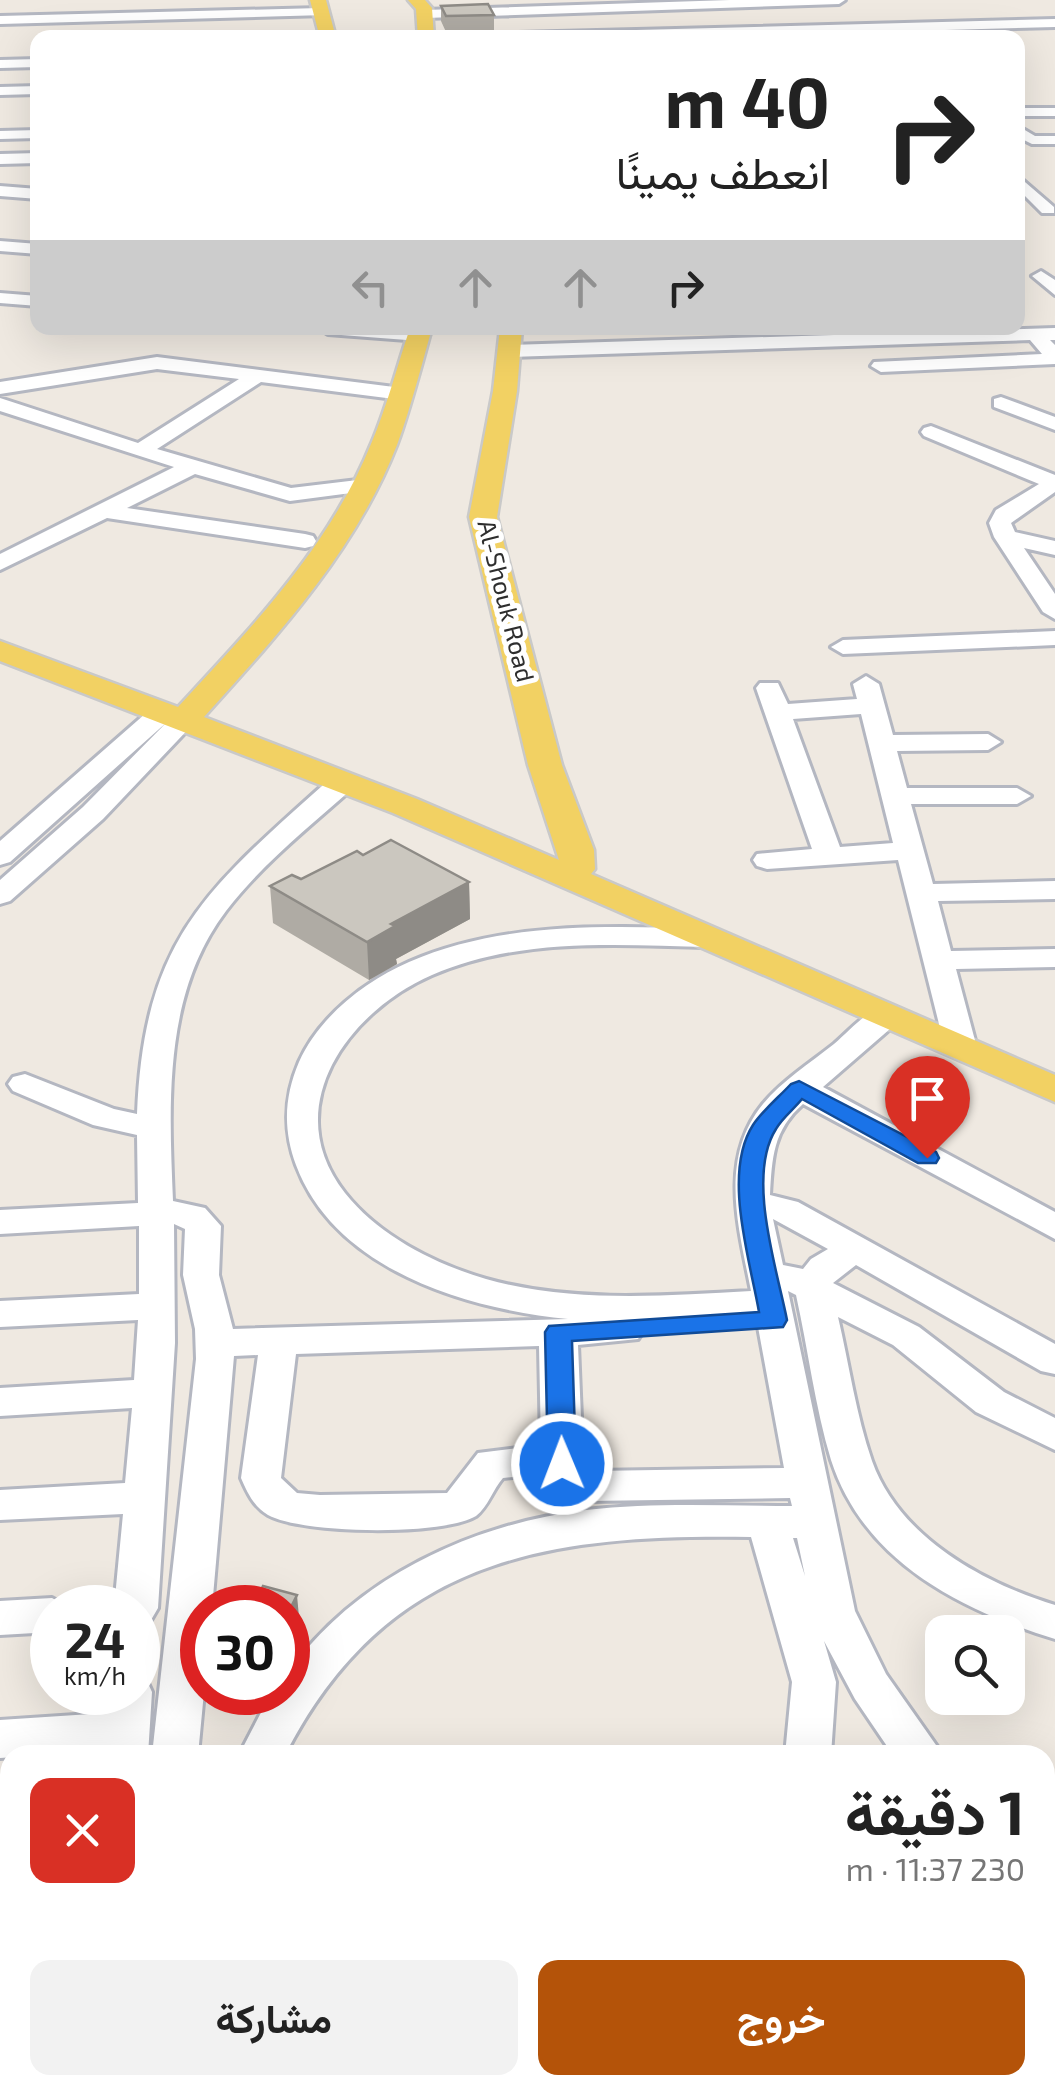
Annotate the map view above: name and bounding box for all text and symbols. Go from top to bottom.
text: 40 m [664,58,830,142]
icon: right [865,70,995,200]
text: انعطف يمينًا [616,144,830,198]
icon: left [343,260,398,315]
icon: ahead [448,260,503,315]
icon: ahead [553,260,608,315]
icon: right [658,260,713,315]
street label: Al-Shouk Road [472,517,542,685]
pin [885,1056,970,1159]
icon: arrive [900,1071,955,1126]
position arrow [510,1412,614,1516]
speed limit sign: 30 [180,1585,310,1715]
text: 24 [65,1608,125,1668]
map controls [925,1615,1025,1715]
button: search [925,1615,1025,1715]
text: km/h [64,1660,126,1690]
text: 1 دقيقة [845,1775,1025,1847]
button: close [30,1778,135,1883]
text: 230 m · 11:37 [846,1849,1025,1887]
button: مشاركة [30,1960,518,2075]
button: خروج [538,1960,1025,2075]

